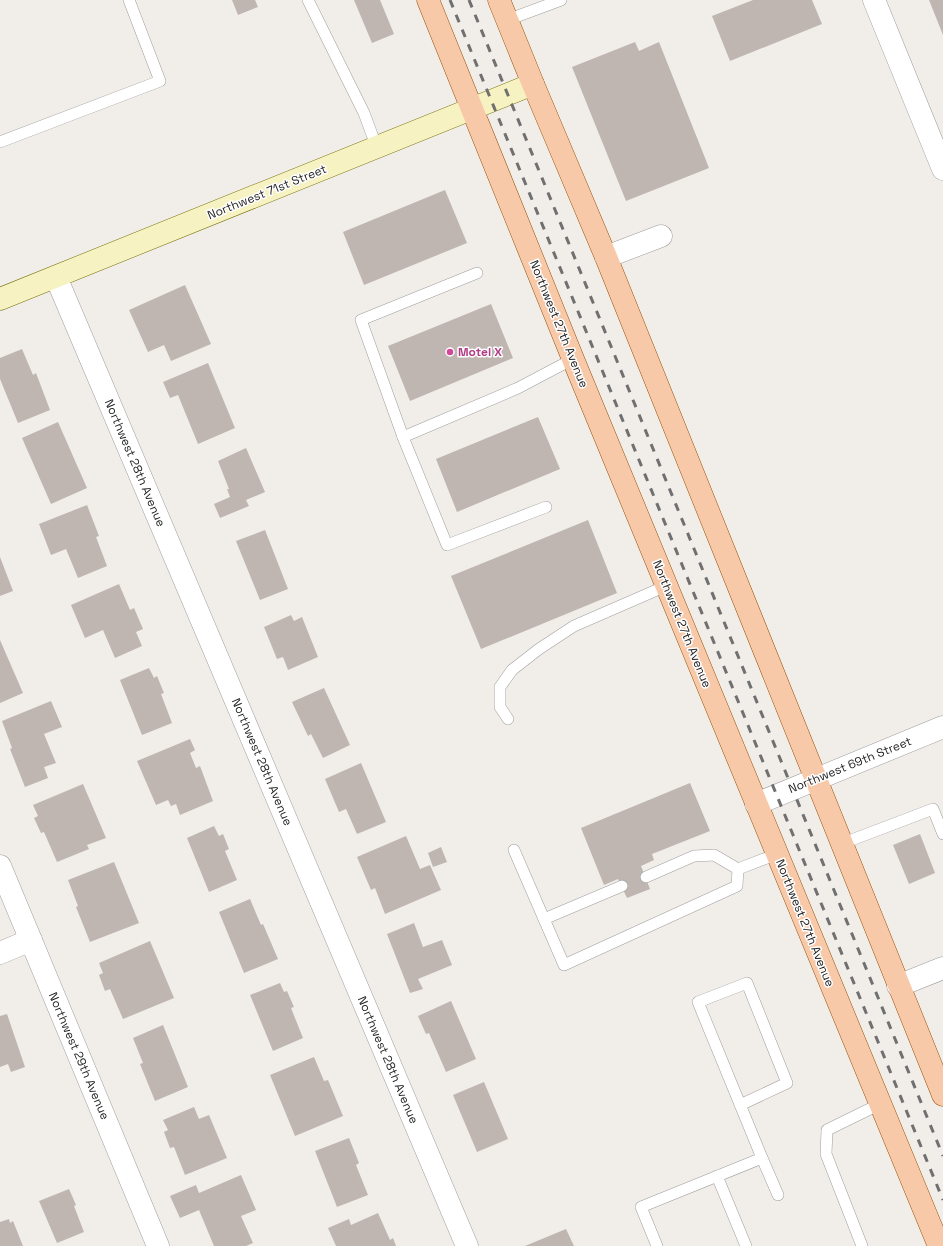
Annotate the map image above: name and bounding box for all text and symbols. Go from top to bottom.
street label: Northwest 71st Street [205,161,329,223]
street label: Northwest 27th Avenue [526,258,592,390]
place label: Motel X [458,344,502,360]
marker: Motel X [445,347,455,357]
street label: Northwest 28th Avenue [101,397,169,529]
street label: Northwest 27th Avenue [649,558,715,690]
street label: Northwest 28th Avenue [228,696,296,828]
street label: Northwest 69th Street [786,733,914,797]
street label: Northwest 27th Avenue [772,857,838,989]
street label: Northwest 29th Avenue [45,990,113,1122]
street label: Northwest 28th Avenue [354,994,422,1126]

